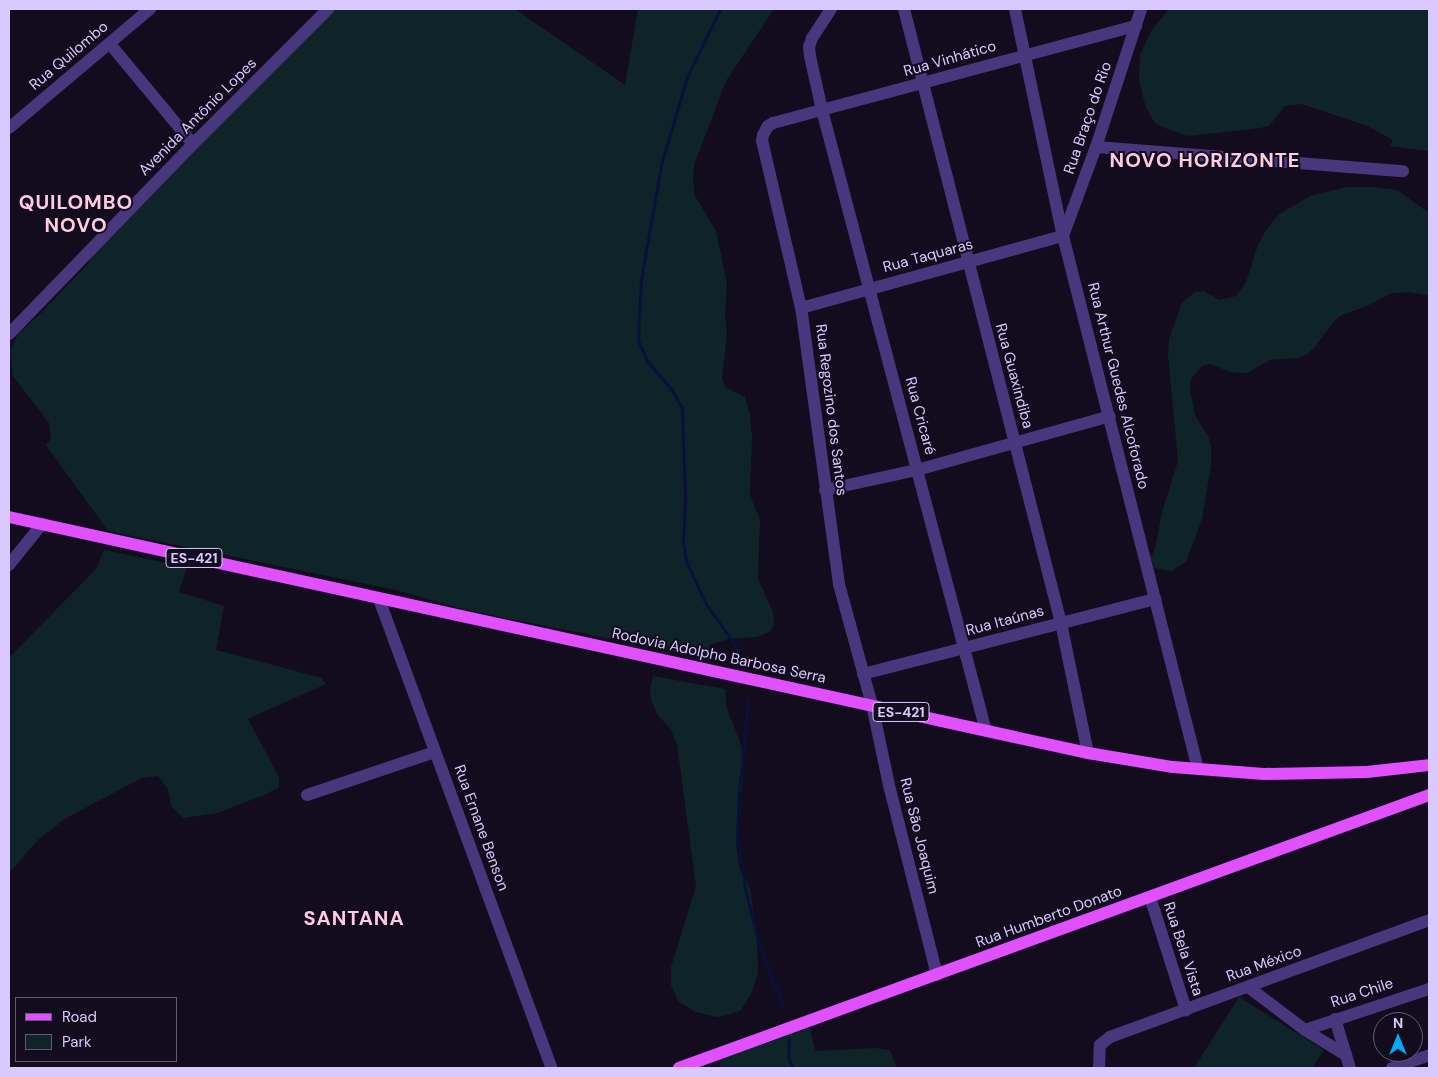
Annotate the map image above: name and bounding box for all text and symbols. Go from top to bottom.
street label: Rua Quilombo [26,18,112,94]
street label: Rua Vinhático [902,37,998,81]
street label: Avenida Antônio Lopes [135,54,261,180]
street label: Rua Braço do Rio [1060,59,1116,177]
district label: NOVO HORIZONTE [1108,148,1302,172]
district label: QUILOMBO NOVO [18,191,134,238]
street label: Rua Taquaras [881,235,975,277]
street label: Rua Arthur Guedes Alcoforado [1084,281,1152,491]
street label: Rua Guaxindiba [991,322,1037,430]
street label: Rua Regozino dos Santos [812,323,850,497]
street label: Rua Cricaré [901,375,939,457]
road number: ES-421 [165,546,223,570]
street label: Rua Itaúnas [964,602,1046,640]
street label: Rodovia Adolpho Barbosa Serra [610,625,828,687]
road number: ES-421 [872,700,930,724]
street label: Rua Ernane Benson [450,763,512,893]
street label: Rua São Joaquim [896,776,942,896]
street label: Rua Humberto Donato [973,882,1125,952]
street label: Rua Bela Vista [1159,900,1207,998]
district label: SANTANA [303,906,405,930]
street label: Rua México [1224,942,1304,986]
street label: Rua Chile [1329,974,1395,1012]
legend [15,997,178,1062]
text: Road [62,1007,97,1027]
north arrow [1373,1012,1423,1062]
text: N [1393,1014,1403,1032]
text: Park [62,1032,92,1052]

